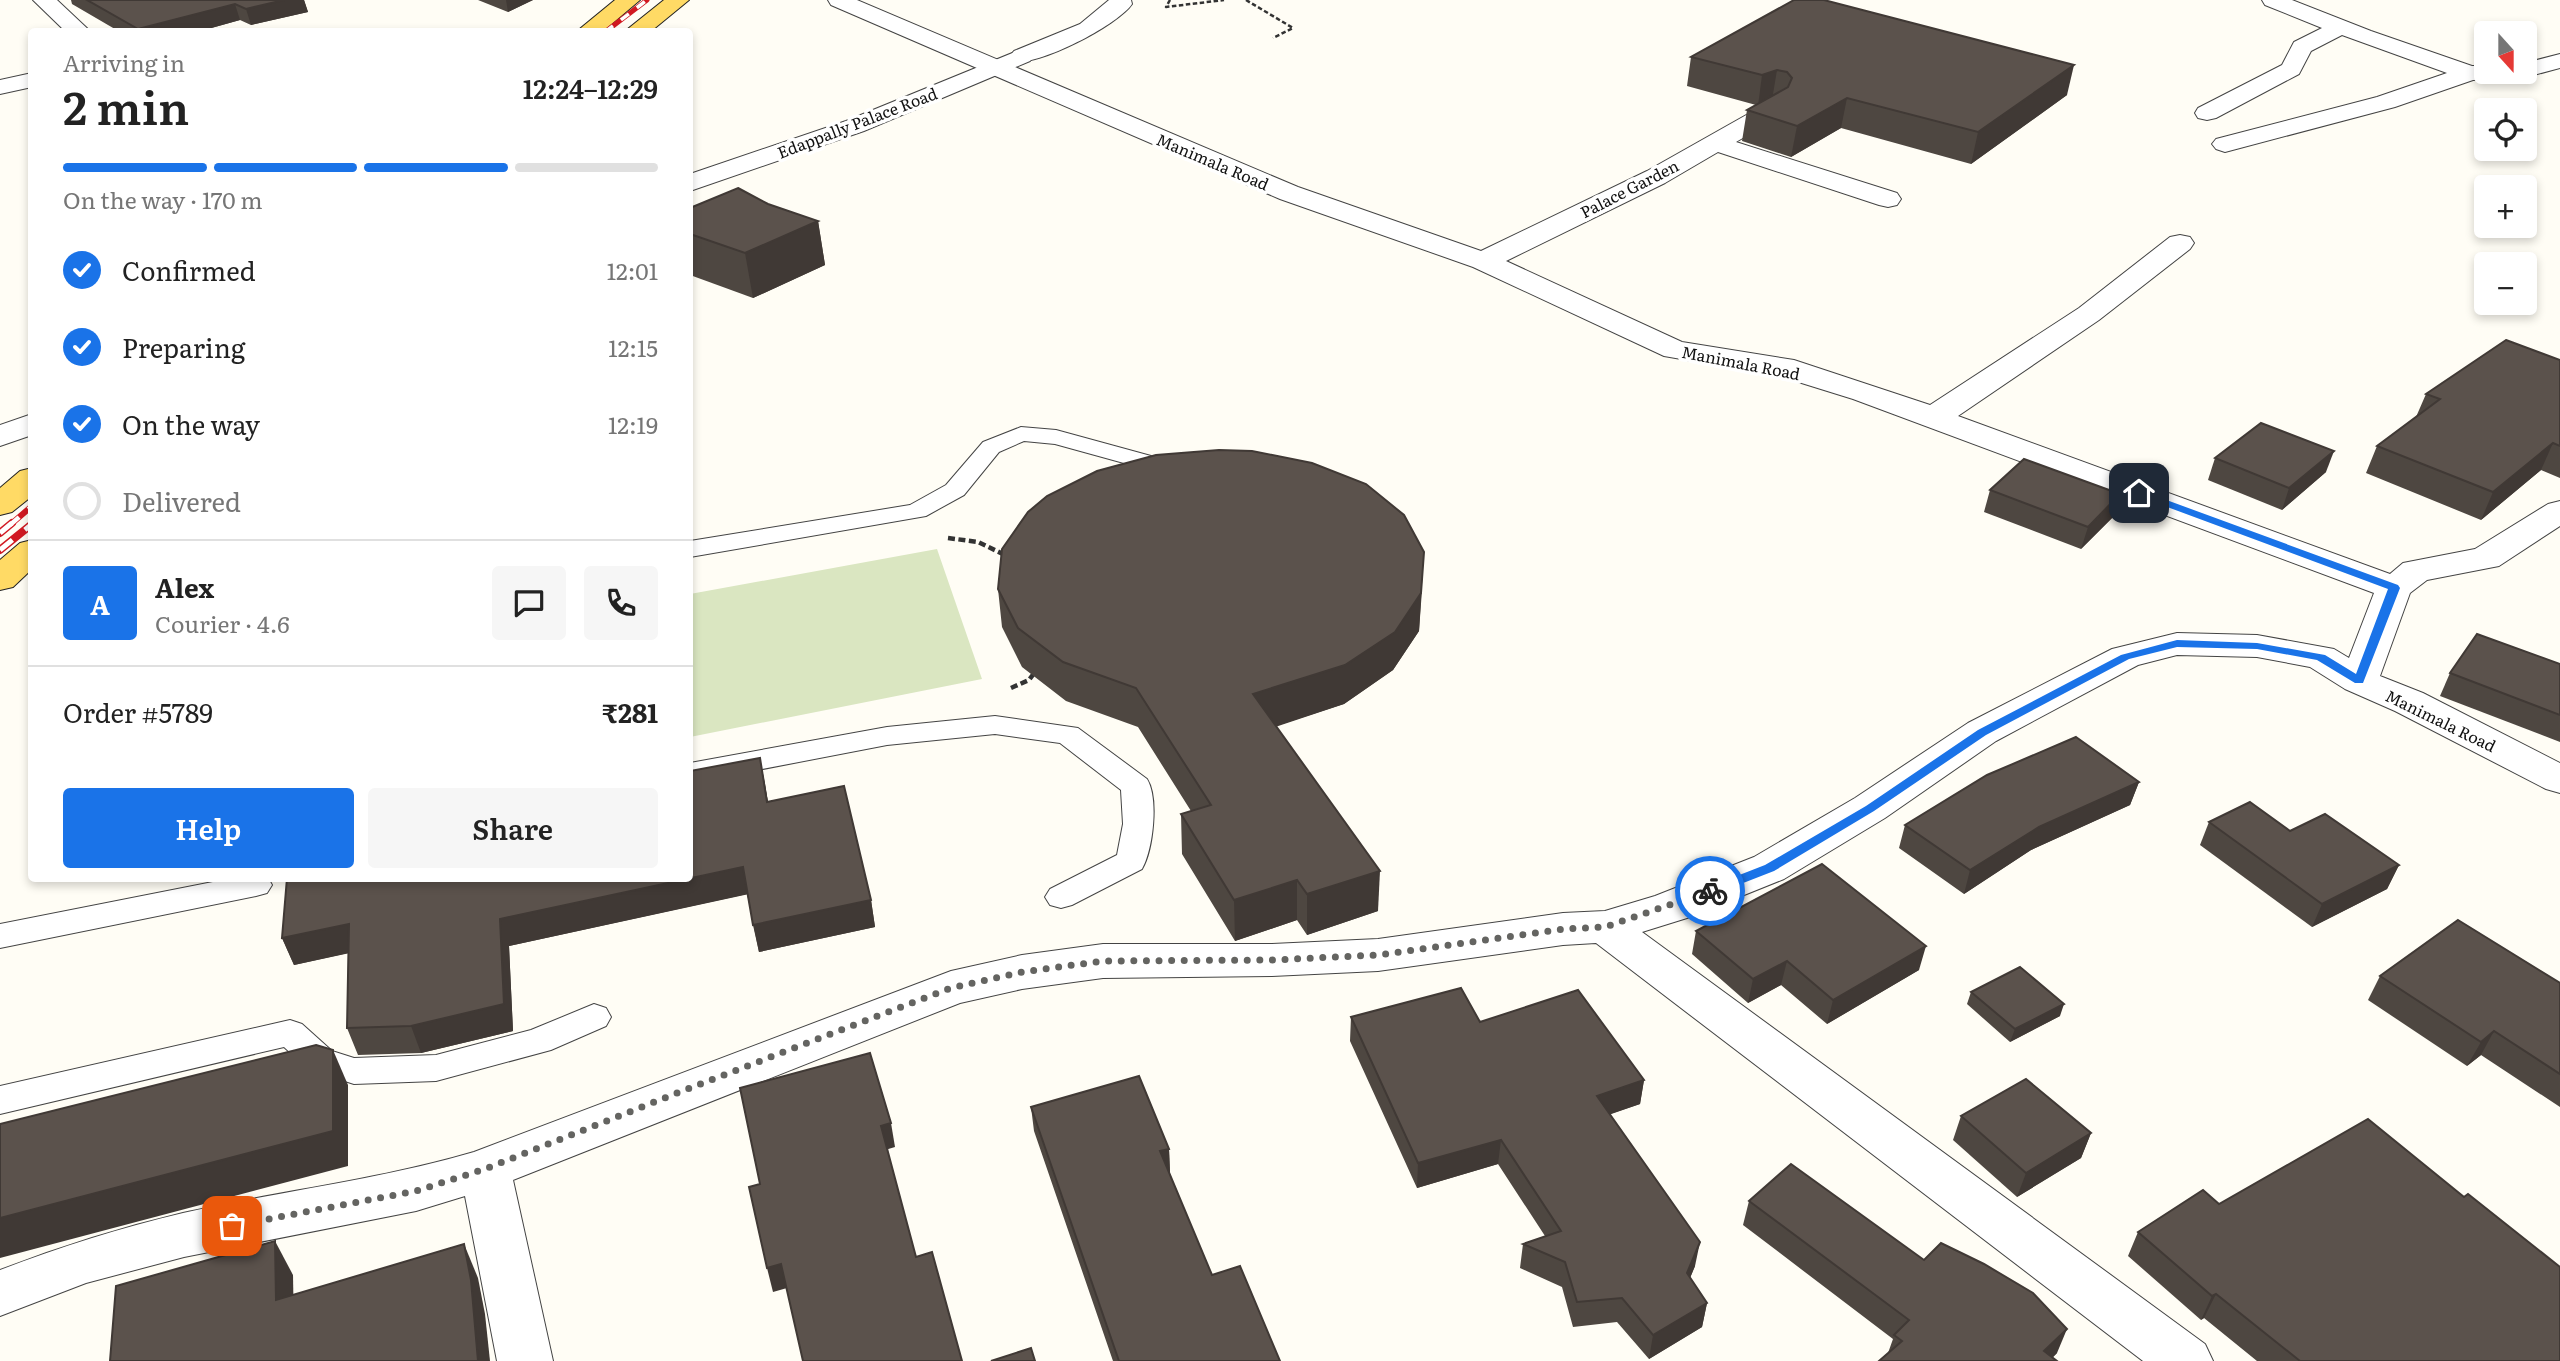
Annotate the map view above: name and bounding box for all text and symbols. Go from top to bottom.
north arrow [2474,21,2538,84]
map controls [2474,21,2537,315]
text: Arriving in [63,45,185,79]
text: 12:24–12:29 [523,68,658,107]
text: 2 min [63,71,189,139]
street label: Edappally Palace Road [774,80,941,164]
button: locate [2474,98,2537,161]
street label: Manimala Road [1153,126,1273,196]
street label: Palace Garden [1576,153,1683,223]
button: + [2474,175,2537,238]
text: On the way · 170 m [63,182,263,216]
text: Confirmed [122,250,256,289]
icon: check [63,251,101,289]
button: − [2474,252,2537,315]
text: 12:01 [607,253,658,287]
text: Preparing [122,327,245,366]
icon: check [63,328,101,366]
text: 12:15 [608,330,658,364]
street label: Manimala Road [1680,339,1803,385]
text: On the way [122,404,260,443]
icon: check [63,405,101,443]
text: 12:19 [608,407,658,441]
pin [2109,463,2169,523]
icon: home [2120,474,2158,512]
text: Delivered [122,481,241,520]
button: chat [492,566,566,640]
button: phone [584,566,658,640]
text: Alex [155,567,214,606]
text: A [90,584,110,623]
text: Courier · 4.6 [155,606,290,640]
street label: Manimala Road [2382,683,2500,757]
text: Order #5789 [63,692,213,731]
text: ₹281 [602,692,658,731]
button: Help [63,788,354,868]
button: Share [368,788,658,868]
courier [1675,856,1745,926]
icon: bike [1691,872,1729,910]
pin [202,1196,262,1256]
icon: bag [213,1207,251,1245]

